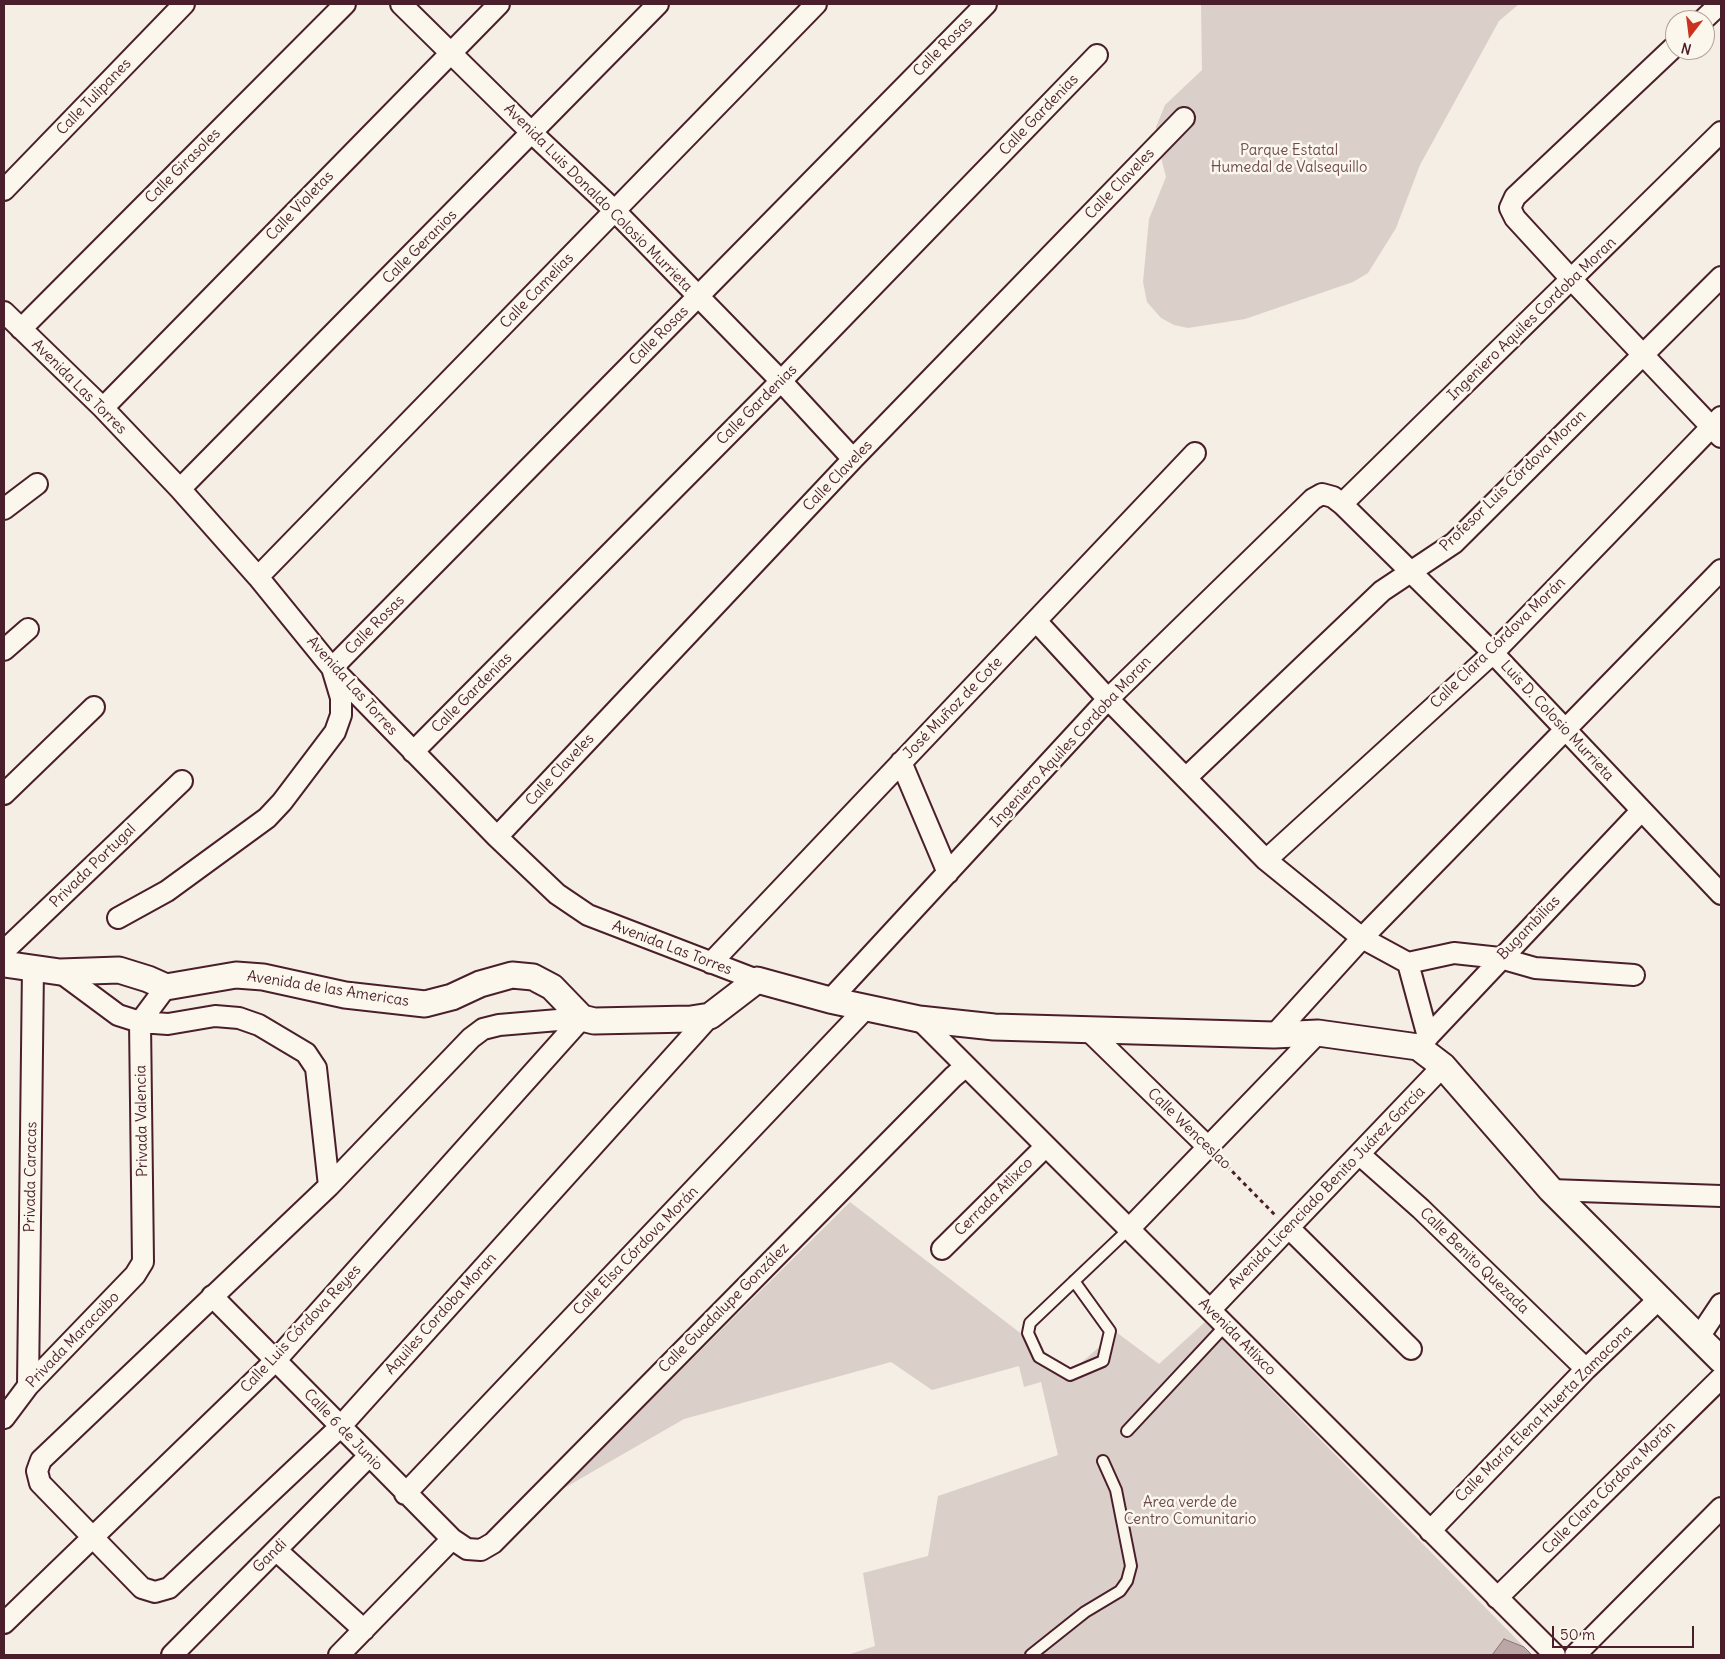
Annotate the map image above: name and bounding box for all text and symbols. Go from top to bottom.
north arrow [1665,10,1715,60]
street label: Calle Rosas [909,13,977,81]
text: N [1679,39,1693,58]
street label: Calle Tulipanes [53,55,135,139]
street label: Calle Gardenias [996,71,1082,159]
street label: Avenida Luis Donaldo Colosio Murrieta [500,100,696,296]
street label: Calle Girasoles [142,125,224,207]
park label: Parque Estatal Humedal de Valsequillo [1211,142,1367,177]
street label: Calle Claveles [1082,145,1158,223]
street label: Calle Violetas [262,167,338,245]
street label: Calle Geranios [379,206,461,288]
street label: Ingeniero Aquiles Cordoba Moran [1444,234,1620,404]
street label: Calle Camelias [496,249,578,333]
street label: Calle Rosas [625,302,693,370]
street label: Avenida Las Torres [28,336,130,438]
street label: Calle Gardenias [713,361,801,449]
street label: Profesor Luis Córdova Moran [1436,407,1590,555]
street label: Calle Claveles [800,437,876,515]
street label: Calle Clara Córdova Morán [1427,574,1569,712]
street label: Calle Rosas [341,591,409,659]
street label: Avenida Las Torres [303,633,401,739]
street label: Calle Gardenias [428,649,516,737]
street label: José Muñoz de Cote [900,653,1006,763]
street label: Ingeniero Aquiles Cordoba Moran [987,653,1155,831]
street label: Luis D. Colosio Murrieta [1497,657,1617,785]
street label: Calle Claveles [522,730,598,810]
street label: Privada Portugal [46,820,140,912]
street label: Bugambilias [1494,892,1564,964]
street label: Avenida Las Torres [610,917,734,979]
street label: Avenida de las Americas [246,967,410,1011]
street label: Privada Valencia [132,1065,152,1177]
street label: Avenida Licenciado Benito Juárez García [1225,1083,1429,1293]
street label: Calle Wenceslao [1144,1085,1234,1173]
street label: Privada Caracas [21,1121,41,1233]
street label: Cerrada Atlixco [951,1154,1037,1240]
street label: Calle Elsa Córdova Morán [570,1183,702,1319]
street label: Calle Benito Quezada [1416,1204,1532,1318]
street label: Calle Guadalupe González [655,1239,793,1377]
street label: Aquiles Cordoba Moran [382,1250,500,1378]
street label: Calle Luis Córdova Reyes [237,1261,365,1397]
street label: Privada Maracaibo [23,1288,123,1392]
street label: Avenida Atlixco [1195,1295,1279,1379]
street label: Calle María Elena Huerta Zamacona [1452,1322,1636,1506]
street label: Calle 6 de Junio [300,1386,386,1474]
street label: Calle Clara Córdova Morán [1539,1418,1679,1558]
park label: Area verde de Centro Comunitario [1124,1494,1256,1529]
street label: Gandi [249,1535,291,1577]
scale bar [1555,1616,1698,1648]
text: 50 m [1560,1625,1595,1644]

